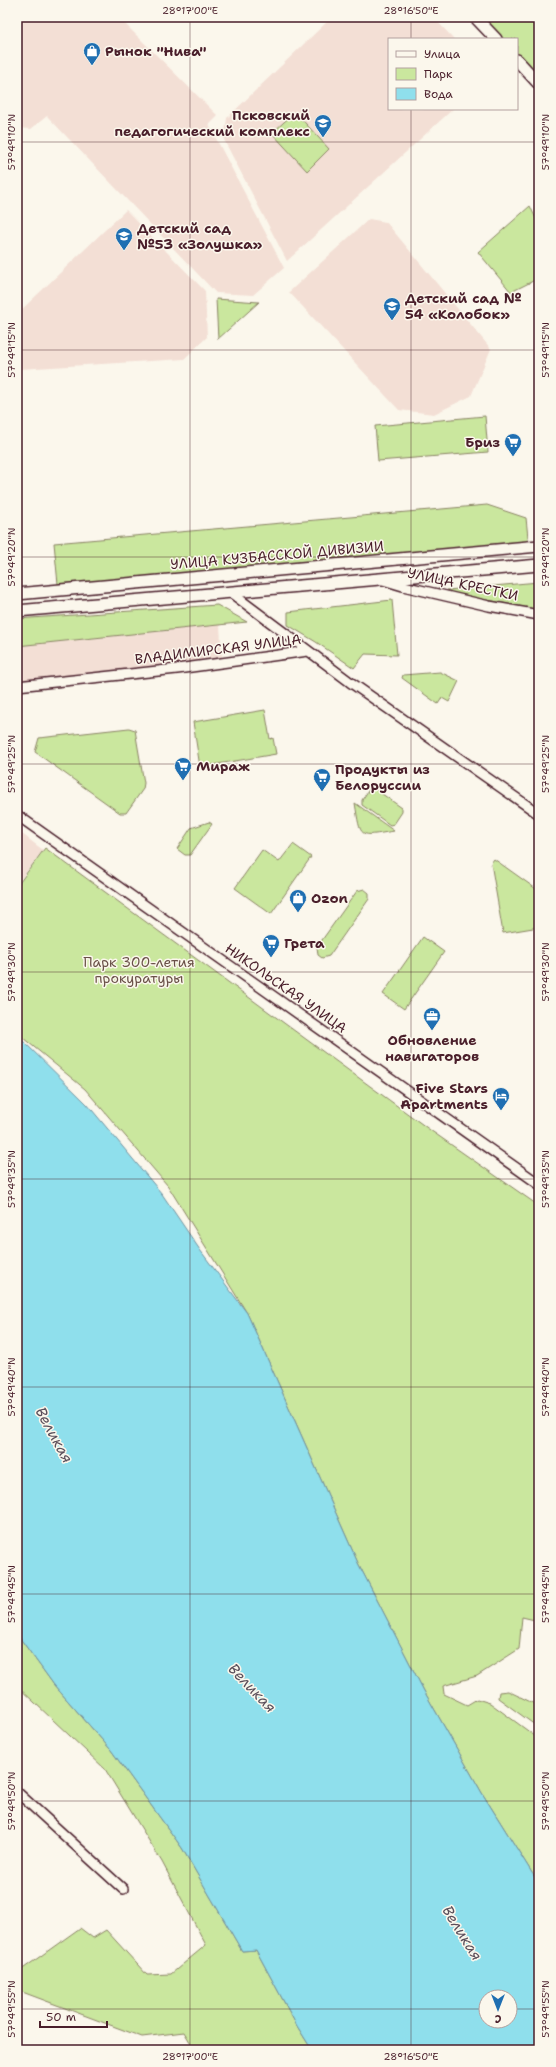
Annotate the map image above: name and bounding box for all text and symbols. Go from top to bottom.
text: 28°17'00"E [162,4,218,17]
text: 28°16'50"E [384,4,439,17]
legend [388,38,518,110]
shop icon: Рынок "Нива" [82,41,102,66]
place label: Рынок "Нива" [105,42,207,60]
text: Улица [424,46,461,62]
text: Парк [424,66,453,82]
text: Вода [424,86,453,102]
place label: Псковский педагогический комплекс [114,106,310,140]
school or university icon: Псковский педагогический комплекс [313,113,333,138]
text: 57°49'10"N [5,114,18,170]
text: 57°49'10"N [539,114,552,170]
place label: Детский сад №53 «Золушка» [137,219,263,253]
school or university icon: Детский сад №53 «Золушка» [114,226,134,251]
place label: Детский сад № 54 «Колобок» [405,289,522,323]
school or university icon: Детский сад № 54 «Колобок» [382,296,402,321]
text: 57°49'15"N [5,322,18,378]
text: 57°49'15"N [539,322,552,378]
supermarket icon: Бриз [503,432,523,457]
place label: Бриз [465,433,501,451]
text: 57°49'20"N [5,528,18,587]
text: 57°49'20"N [539,528,552,587]
street label: УЛИЦА КУЗБАССКОЙ ДИВИЗИИ [170,537,384,573]
street label: УЛИЦА КРЕСТКИ [406,563,520,605]
street label: ВЛАДИМИРСКАЯ УЛИЦА [134,630,302,668]
text: 57°49'25"N [5,735,18,793]
text: 57°49'25"N [539,735,552,793]
supermarket icon: Мираж [173,756,193,781]
place label: Мираж [196,757,250,775]
place label: Продукты из Белоруссии [335,760,430,794]
supermarket icon: Продукты из Белоруссии [312,767,332,792]
shop icon: Ozon [288,888,308,913]
place label: Ozon [311,889,348,907]
supermarket icon: Грета [261,933,281,958]
place label: Грета [284,934,325,952]
street label: НИКОЛЬСКАЯ УЛИЦА [222,939,350,1037]
text: 57°49'30"N [5,942,18,1002]
text: 57°49'30"N [539,942,552,1002]
park label: Парк 300-летия прокуратуры [83,953,195,987]
office icon: Обновление навигаторов [422,1006,442,1031]
place label: Обновление навигаторов [385,1031,479,1065]
place label: Five Stars Apartments [400,1079,488,1113]
hotel icon: Five Stars Apartments [491,1086,511,1111]
text: 57°49'35"N [5,1150,18,1208]
text: 57°49'35"N [539,1150,552,1208]
text: 57°49'40"N [5,1357,18,1417]
text: 57°49'40"N [539,1357,552,1417]
water label: Великая [31,1404,77,1466]
text: 57°49'45"N [5,1565,18,1623]
text: 57°49'45"N [539,1565,552,1623]
water label: Великая [224,1659,280,1717]
text: 57°49'50"N [5,1772,18,1830]
text: 57°49'50"N [539,1772,552,1830]
water label: Великая [437,1902,487,1964]
text: 57°49'55"N [5,1980,18,2038]
text: 57°49'55"N [539,1980,552,2038]
north arrow [478,1989,518,2029]
scale bar [40,2003,107,2029]
text: 50 m [46,2009,76,2025]
text: С [494,2011,501,2026]
text: 28°17'00"E [162,2050,218,2063]
text: 28°16'50"E [384,2050,439,2063]

